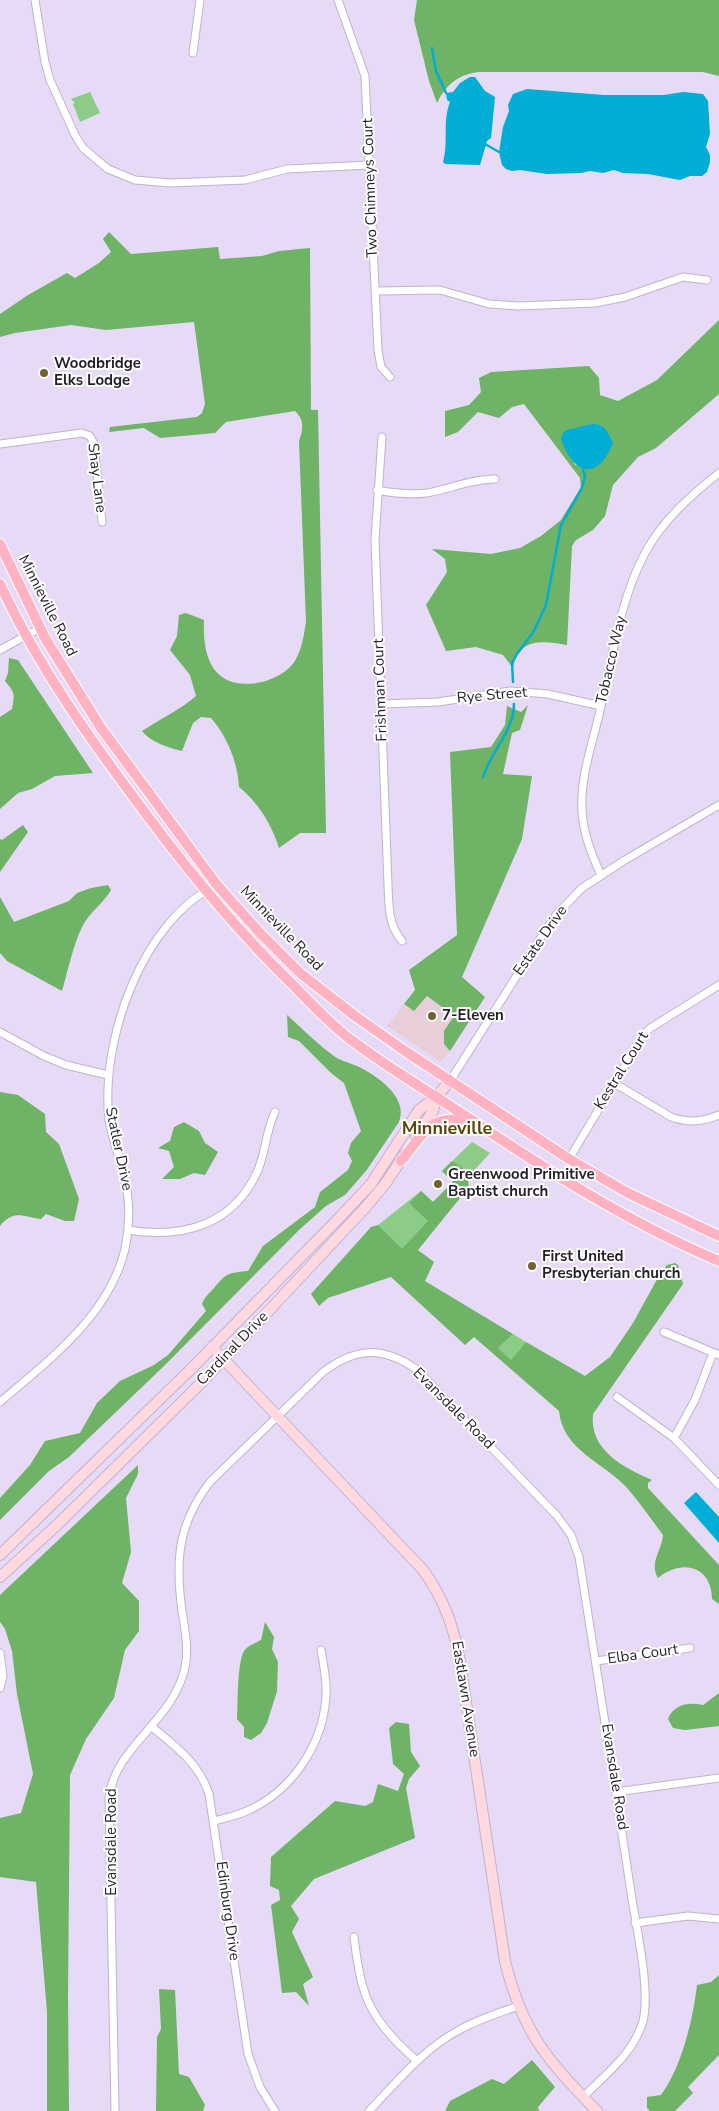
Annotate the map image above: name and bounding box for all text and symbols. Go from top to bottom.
street label: Two Chimneys Court [360,118,382,258]
place label: Woodbridge Elks Lodge [54,355,141,390]
marker: Woodbridge Elks Lodge [38,367,50,379]
street label: Shay Lane [83,442,109,514]
street label: Minnieville Road [14,552,80,660]
street label: Tobacco Way [593,614,631,706]
street label: Frishman Court [370,638,392,742]
street label: Rye Street [456,684,528,708]
street label: Minnieville Road [236,883,326,975]
street label: Estate Drive [510,902,572,980]
place label: 7-Eleven [442,1007,504,1025]
marker: 7-Eleven [426,1010,438,1022]
street label: Kestral Court [591,1029,653,1113]
street label: Statler Drive [100,1106,136,1192]
district label: Minnieville [402,1119,492,1141]
place label: Greenwood Primitive Baptist church [448,1166,595,1201]
marker: Greenwood Primitive Baptist church [432,1178,444,1190]
place label: First United Presbyterian church [542,1248,681,1283]
marker: First United Presbyterian church [526,1260,538,1272]
street label: Cardinal Drive [193,1308,273,1390]
street label: Evansdale Road [409,1365,497,1453]
street label: Eastlawn Avenue [447,1640,483,1758]
street label: Elba Court [607,1641,679,1669]
street label: Evansdale Road [597,1722,631,1832]
street label: Evansdale Road [103,1788,121,1896]
street label: Edinburg Drive [211,1860,243,1962]

